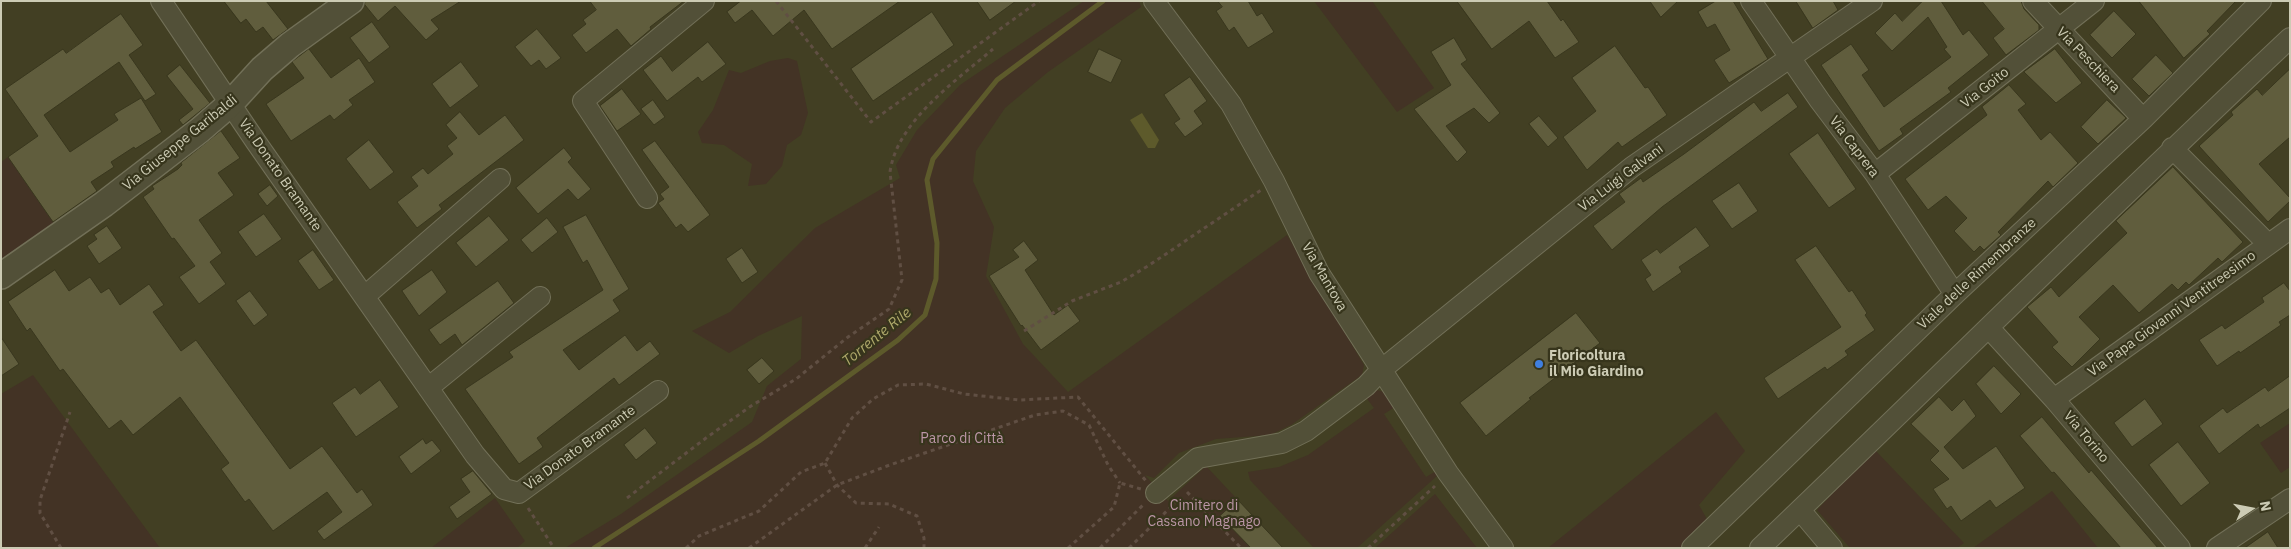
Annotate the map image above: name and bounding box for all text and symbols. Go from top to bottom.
street label: Via Peschiera [2053,24,2123,96]
street label: Via Goito [1958,64,2012,112]
street label: Via Giuseppe Garibaldi [119,92,241,194]
street label: Via Caprera [1826,113,1882,181]
street label: Via Donato Bramante [235,116,325,234]
street label: Via Luigi Galvani [1575,141,1667,215]
street label: Viale delle Rimembranze [1914,215,2040,333]
street label: Via Mantova [1298,240,1350,314]
street label: Via Papa Giovanni Ventitreesimo [2085,247,2259,381]
water label: Torrente Rile [839,304,915,370]
place label: Floricoltura il Mio Giardino [1549,348,1644,381]
marker: Floricoltura il Mio Giardino [1533,358,1545,370]
street label: Via Donato Bramante [521,402,639,494]
street label: Via Torino [2060,408,2112,466]
park label: Parco di Città [920,431,1004,447]
north arrow [2226,484,2276,534]
park label: Cimitero di Cassano Magnago [1147,498,1261,530]
text: N [2256,499,2276,513]

